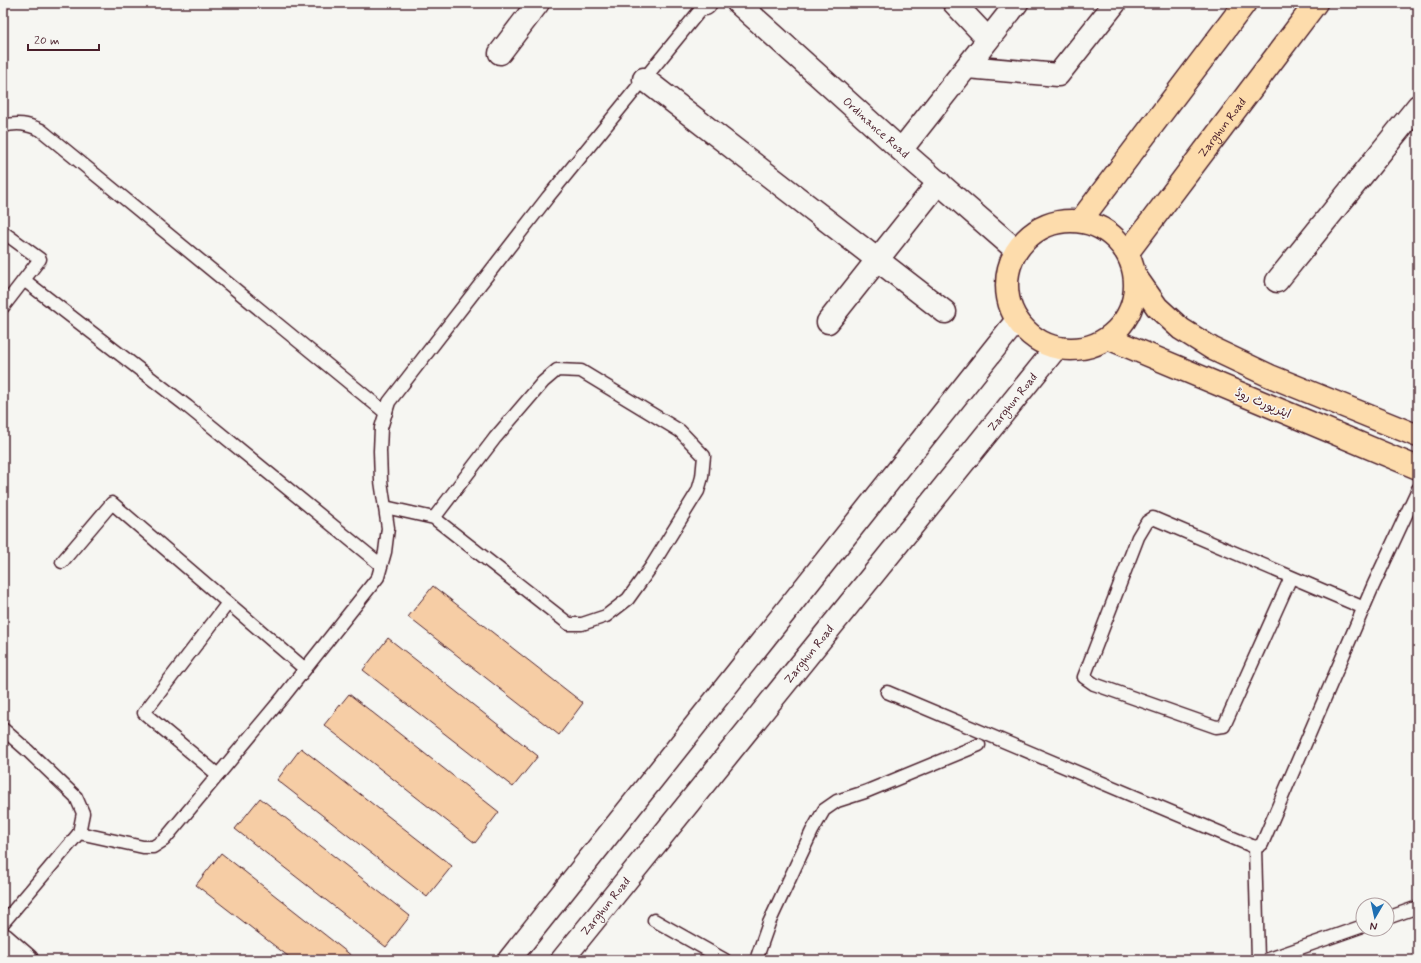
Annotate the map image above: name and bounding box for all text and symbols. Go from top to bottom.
scale bar [28,26,99,52]
text: 20 m [34,33,60,49]
street label: Ordinance Road [839,94,912,163]
street label: Zarghun Road [1195,95,1251,161]
street label: Zarghun Road [985,370,1042,435]
street label: ایئرپورٹ روڈ [1232,385,1293,423]
street label: Zarghun Road [781,622,838,688]
street label: Zarghun Road [578,874,635,940]
north arrow [1355,897,1395,937]
text: N [1369,918,1378,933]

